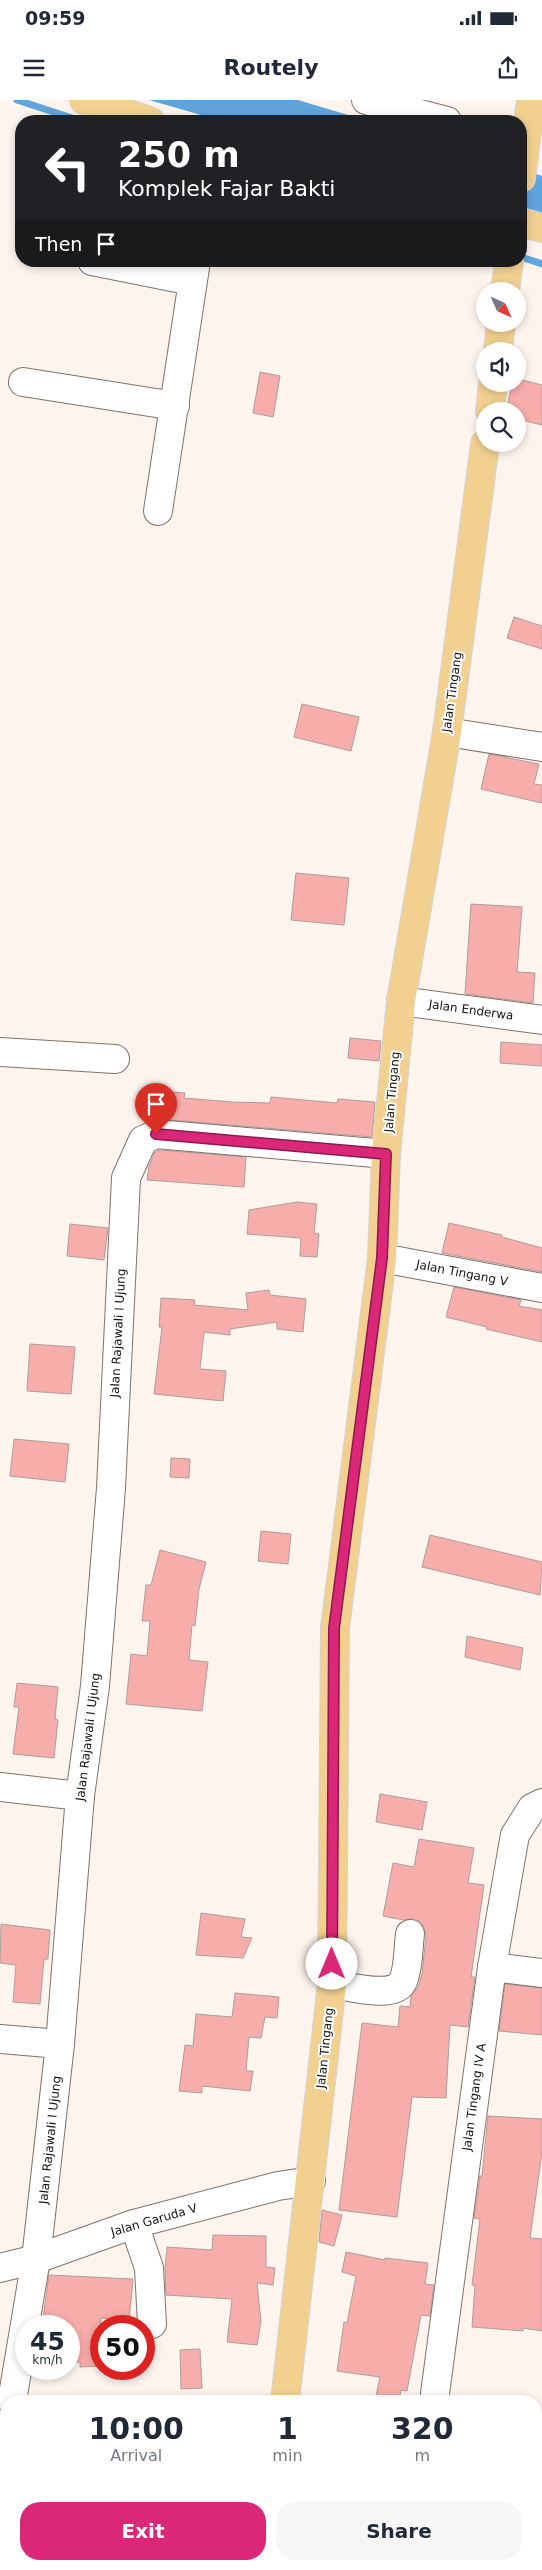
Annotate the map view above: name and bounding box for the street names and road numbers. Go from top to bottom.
street label: Jalan Tingang [439,651,465,734]
street label: Jalan Enderwa [427,997,514,1023]
street label: Jalan Tingang [381,1051,403,1134]
street label: Jalan Tingang V [414,1257,510,1289]
street label: Jalan Rajawali I Ujung [108,1268,128,1399]
street label: Jalan Rajawali I Ujung [73,1672,103,1803]
street label: Jalan Tingang [314,2007,336,2090]
street label: Jalan Tingang IV A [459,2041,489,2153]
street label: Jalan Rajawali I Ujung [36,2075,64,2206]
street label: Jalan Garuda V [108,2201,200,2239]

